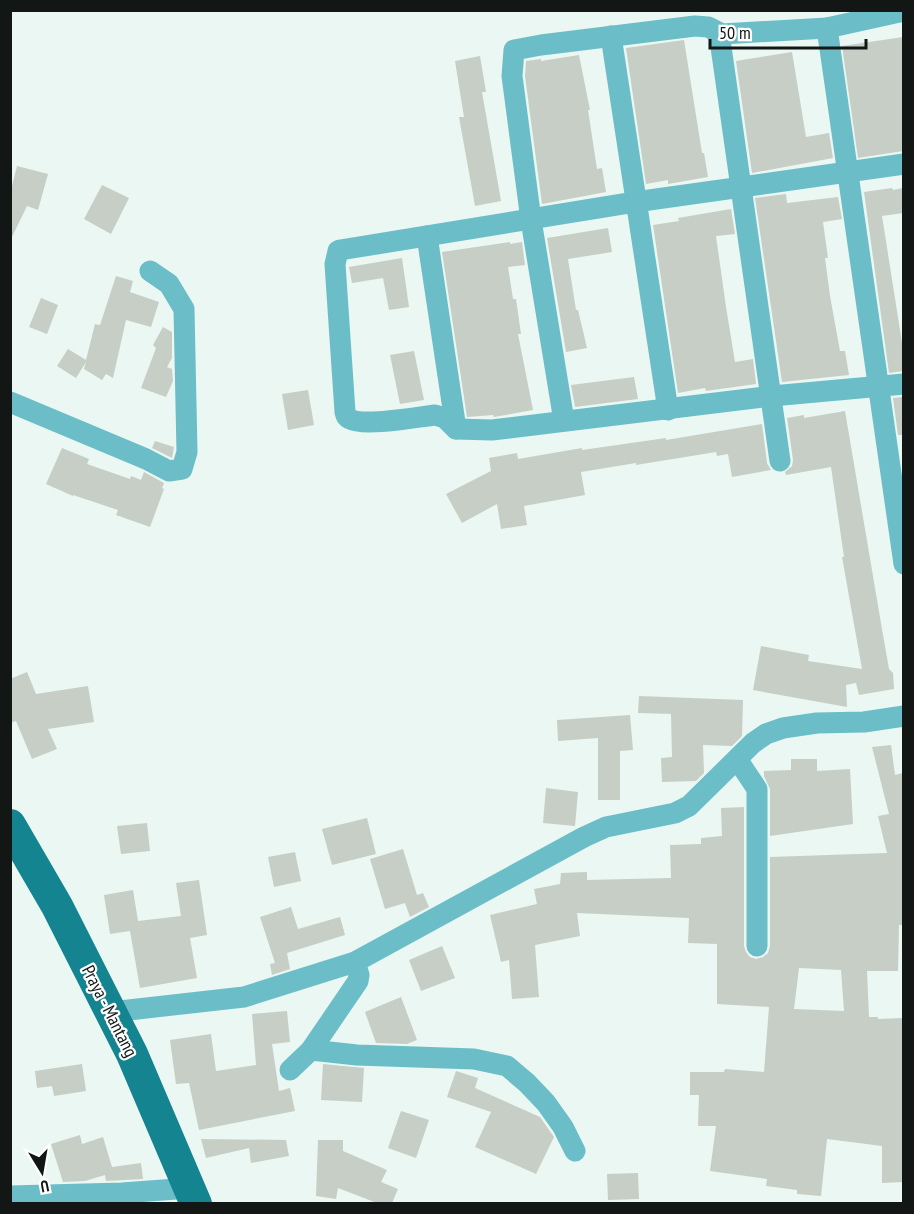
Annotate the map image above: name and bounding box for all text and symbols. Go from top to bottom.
scale bar [710,12,866,50]
text: 50 m [719,21,751,44]
street label: Praya - Mantang [77,961,143,1061]
north arrow [12,1142,72,1202]
text: U [39,1176,51,1197]

